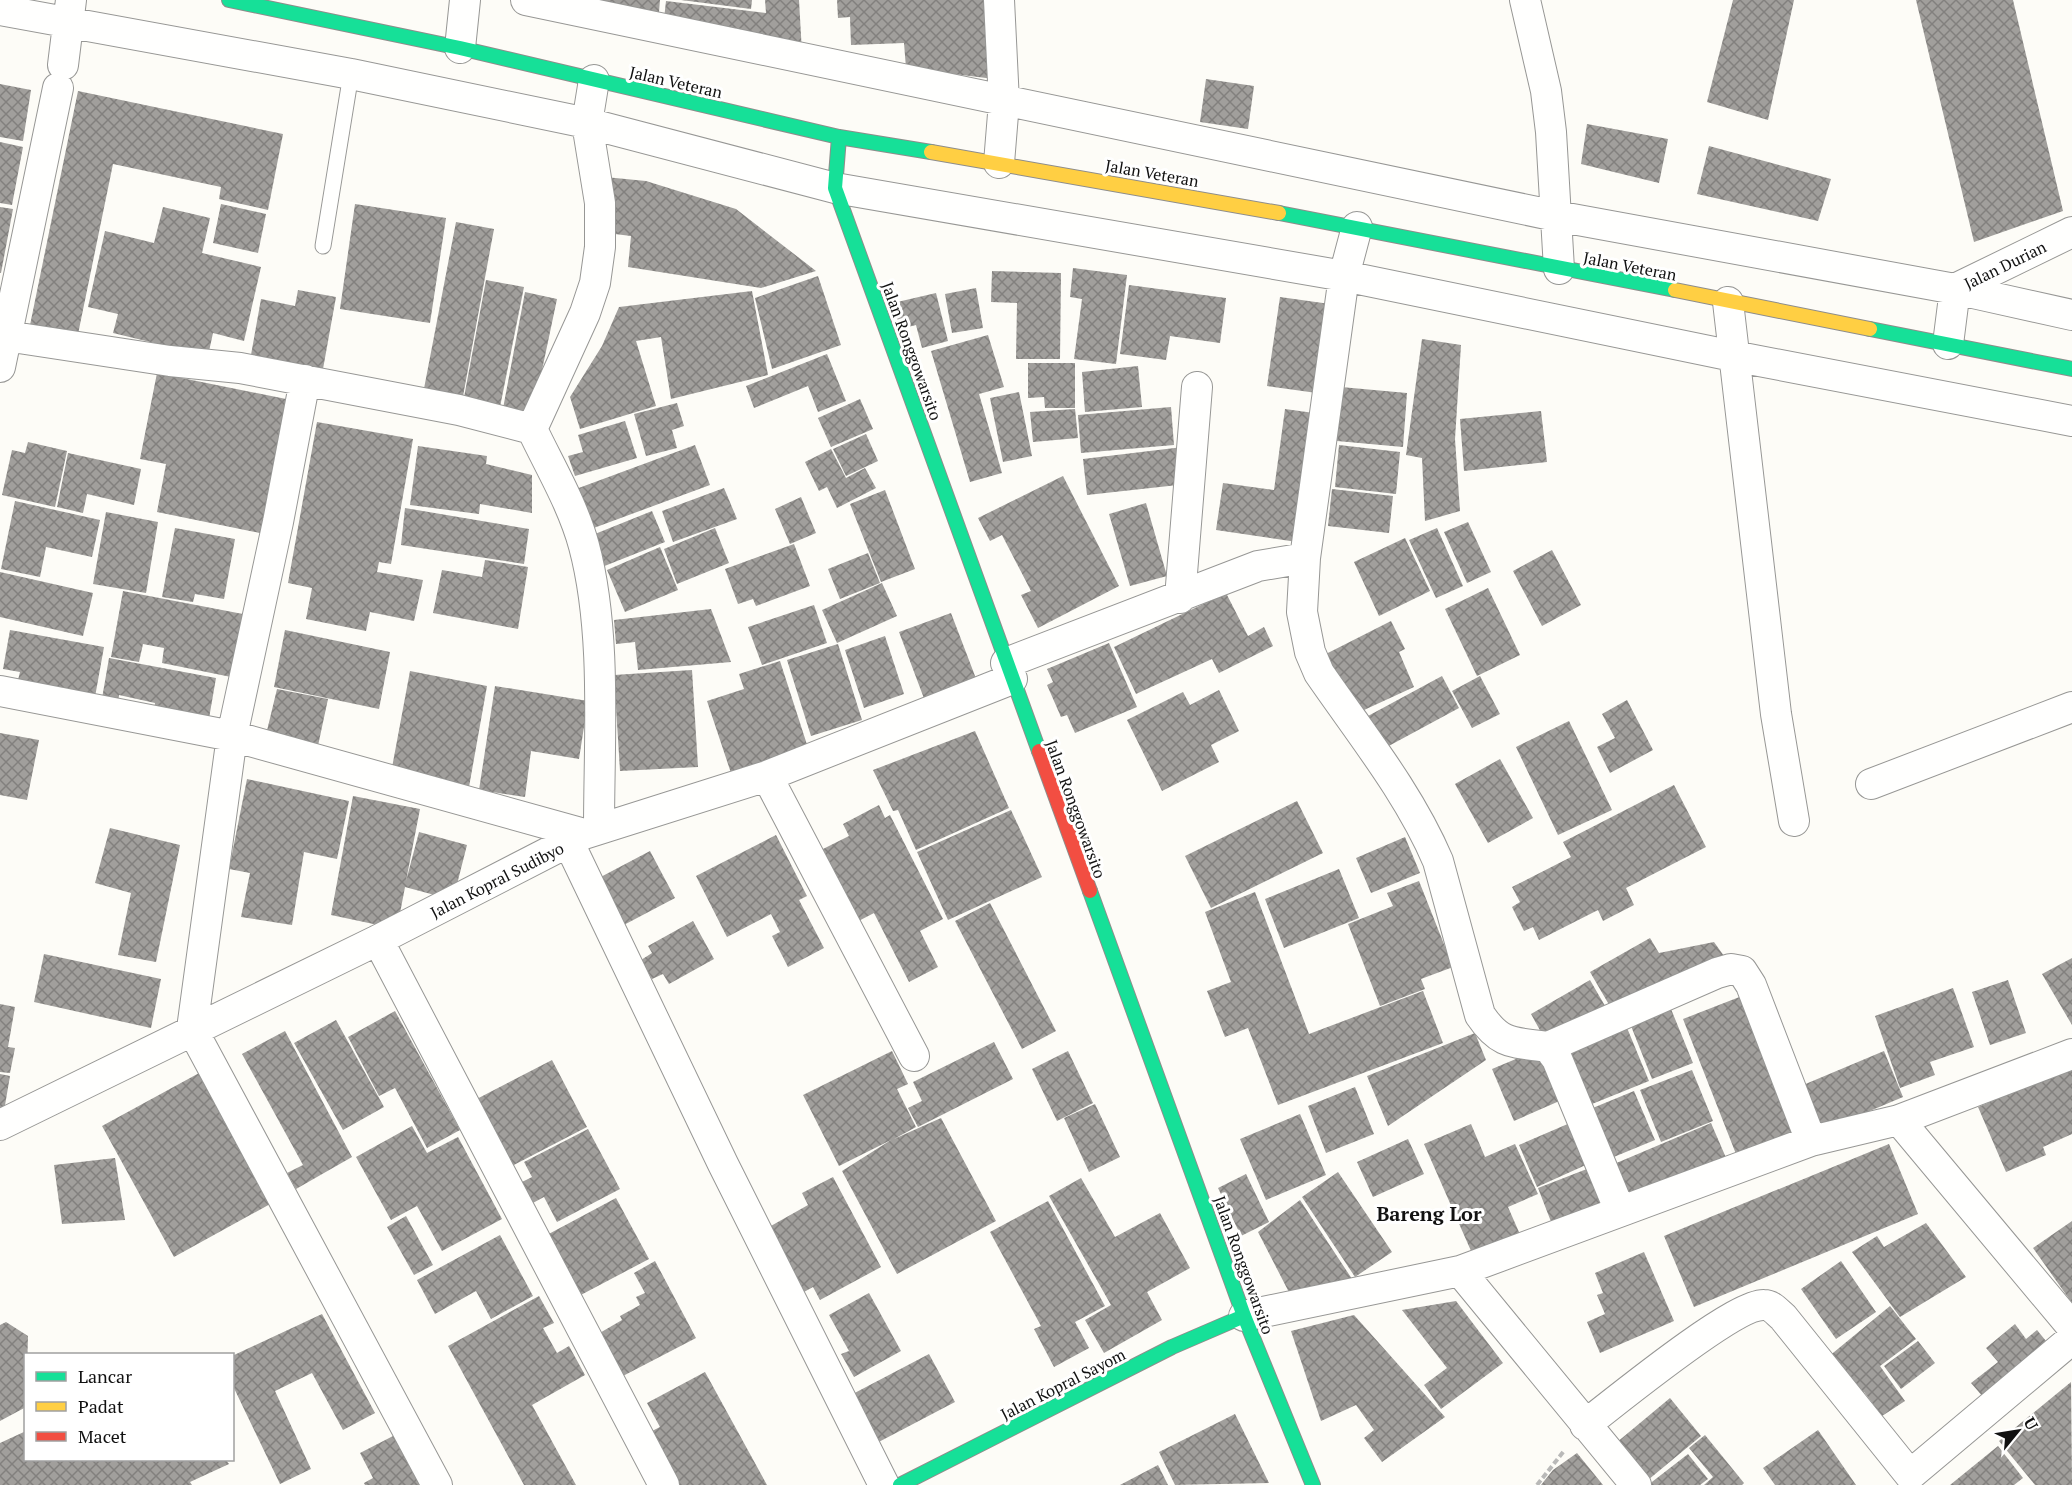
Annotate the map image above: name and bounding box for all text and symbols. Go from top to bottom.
street label: Jalan Veteran [627,61,725,103]
street label: Jalan Veteran [1104,154,1201,192]
street label: Jalan Durian [1960,235,2050,294]
street label: Jalan Veteran [1581,246,1679,286]
street label: Jalan Ronggowarsito [877,279,947,423]
street label: Jalan Ronggowarsito [1041,737,1111,881]
street label: Jalan Kopral Sudibyo [427,837,568,923]
street label: Jalan Ronggowarsito [1209,1193,1279,1337]
district label: Bareng Lor [1376,1200,1482,1227]
street label: Jalan Kopral Sayom [997,1343,1129,1425]
legend [24,1353,234,1461]
text: Lancar [78,1364,132,1388]
text: Padat [78,1394,124,1418]
north arrow [1988,1401,2048,1461]
text: U [2019,1413,2044,1434]
text: Macet [78,1424,127,1448]

